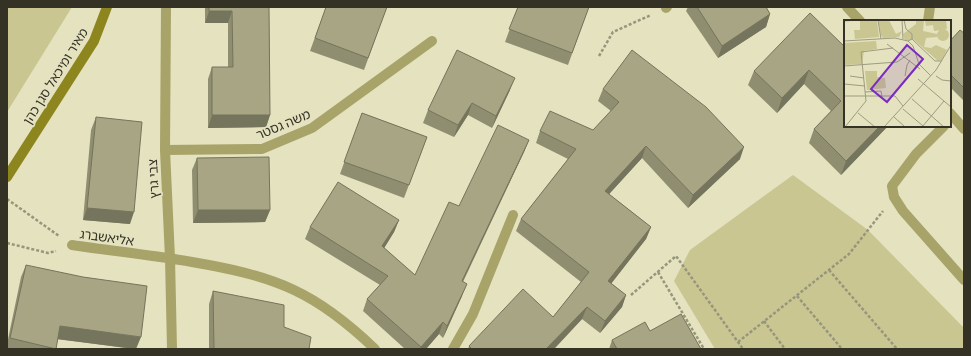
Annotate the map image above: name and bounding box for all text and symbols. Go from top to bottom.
inset map [844,20,951,127]
street label: מאיר ומיכאל סגן כהן [19,25,92,128]
street label: משה גסטר [254,105,313,143]
street label: צבי גרץ [144,159,163,199]
street label: אליאשברג [79,225,135,250]

